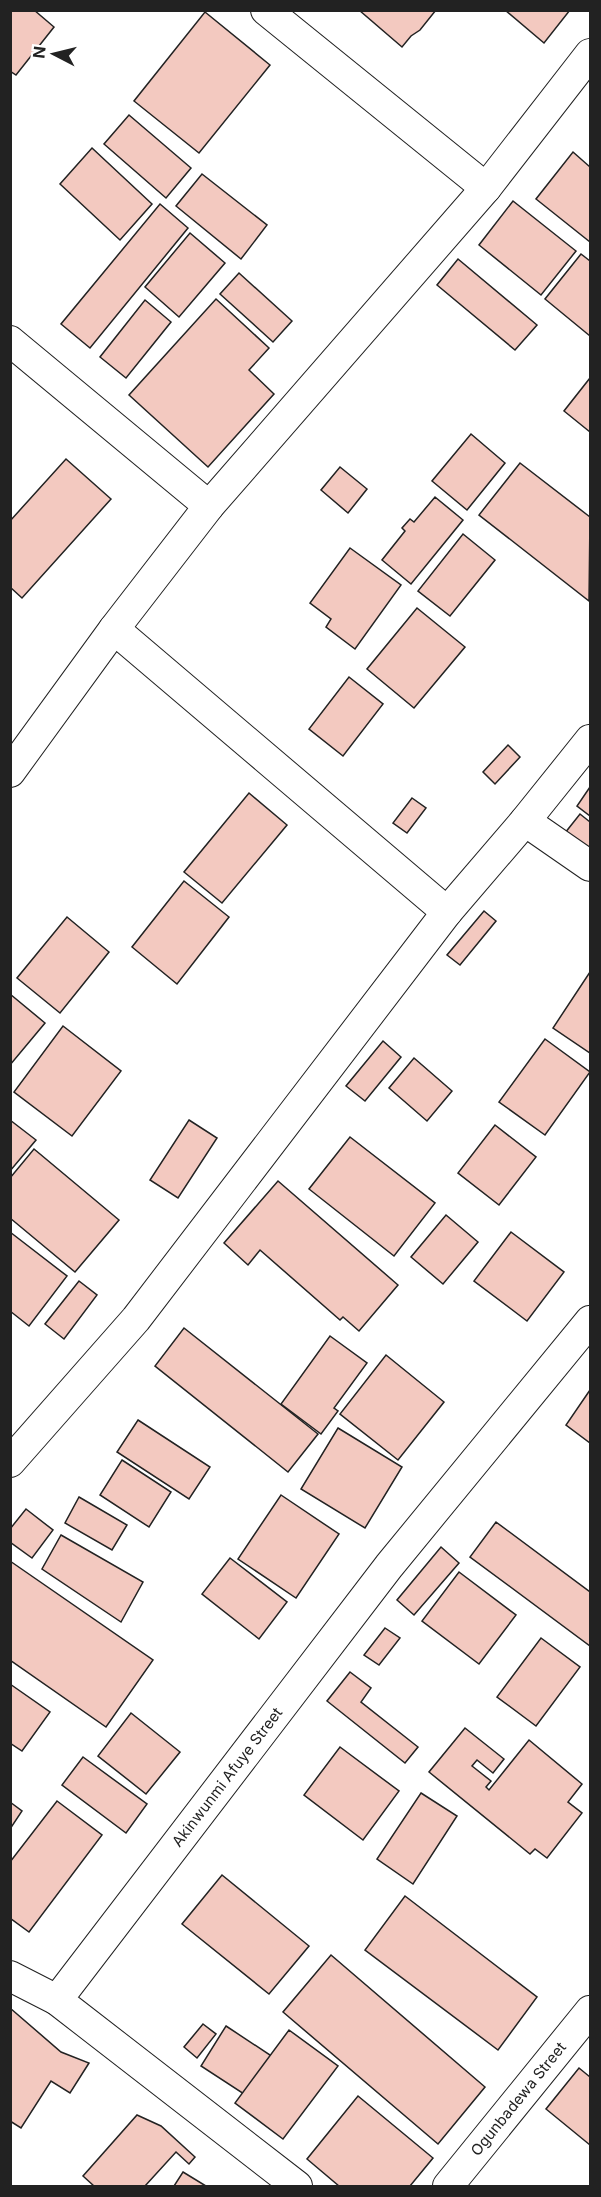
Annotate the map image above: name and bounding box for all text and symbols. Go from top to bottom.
north arrow [24,24,84,84]
text: N [28,45,50,59]
street label: Akinwunmi Afuye Street [168,1704,286,1850]
street label: Ogunbadewa Street [466,2038,570,2160]

